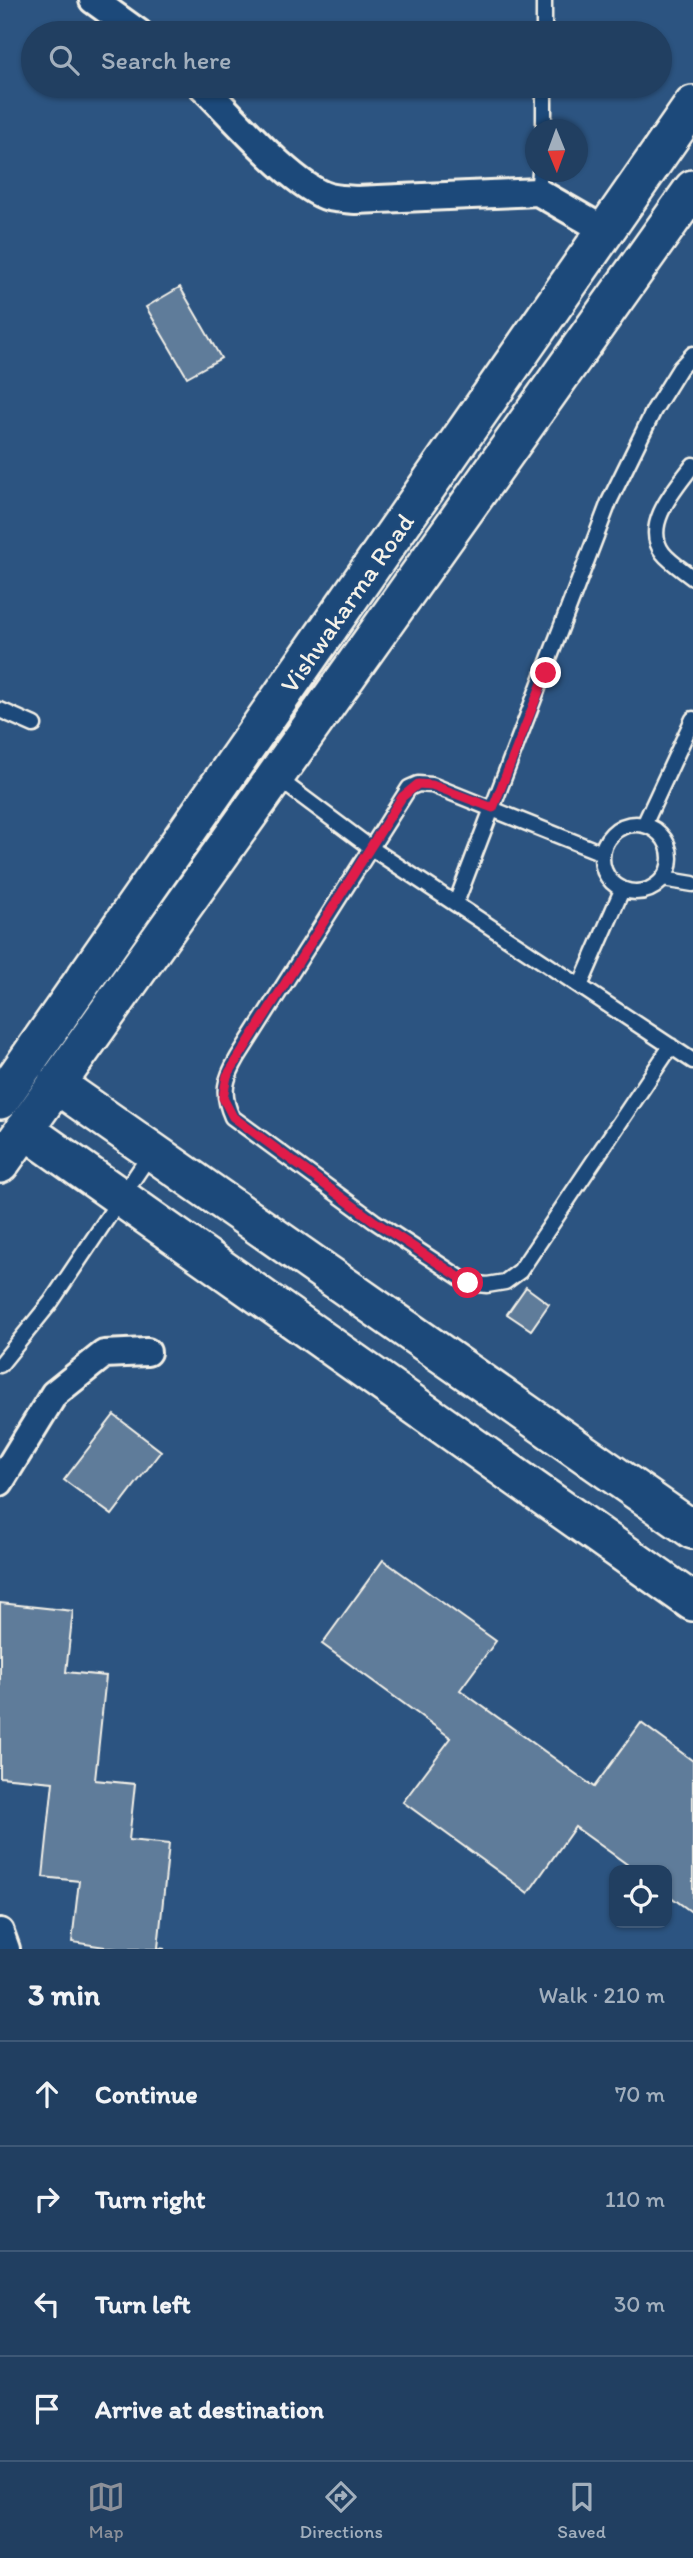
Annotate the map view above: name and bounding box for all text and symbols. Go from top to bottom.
search box [21,21,672,98]
icon: search [45,41,83,79]
text: Search here [101,44,231,76]
north arrow [525,119,588,182]
street label: Vishwakarma Road [273,506,421,699]
route end [530,657,561,688]
route start [452,1267,483,1298]
map controls [609,1865,672,1928]
button: locate [609,1865,672,1928]
text: 3 min [28,1976,100,2013]
text: Walk · 210 m [539,1981,665,2009]
icon: ahead [28,2075,66,2113]
text: Continue [95,2078,198,2110]
text: 70 m [615,2080,665,2108]
icon: right [28,2180,66,2218]
text: Turn right [95,2183,206,2215]
text: 110 m [605,2185,665,2213]
icon: left [28,2285,66,2323]
text: Turn left [95,2288,191,2320]
text: 30 m [614,2290,665,2318]
icon: arrive [28,2390,66,2428]
text: Arrive at destination [95,2393,324,2425]
tab: Map [87,2478,125,2543]
tab: Directions [299,2478,383,2543]
tab: Saved [557,2478,606,2543]

